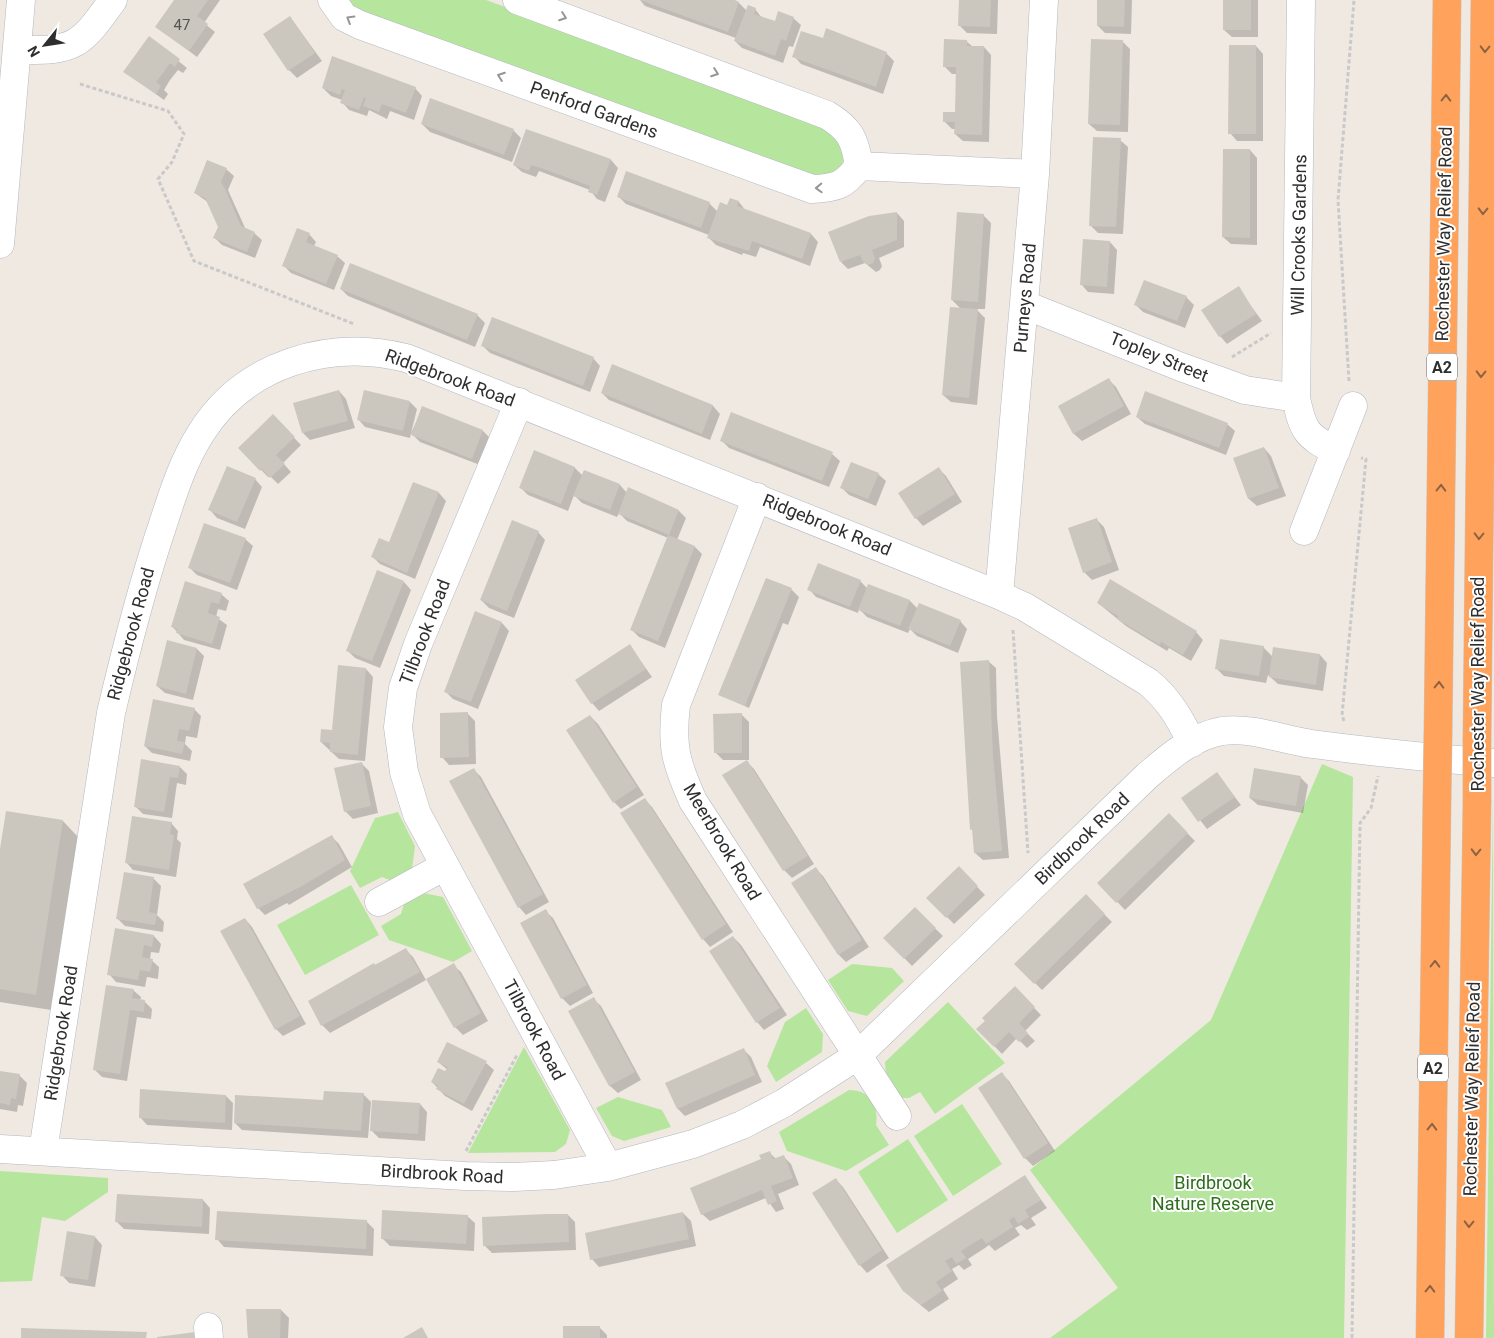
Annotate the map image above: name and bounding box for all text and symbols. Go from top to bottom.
one-way arrow [558,11,567,21]
house number: 47 [174,16,190,34]
one-way arrow [346,16,355,26]
north arrow [20,20,70,70]
text: N [24,43,43,60]
one-way arrow [1480,45,1490,53]
one-way arrow [711,67,719,77]
one-way arrow [498,72,506,82]
street label: Penford Gardens [527,77,661,142]
one-way arrow [1441,93,1451,101]
street label: Rochester Way Relief Road [1431,126,1456,342]
street label: Will Crooks Gardens [1287,154,1310,316]
one-way arrow [815,183,823,194]
one-way arrow [1478,208,1488,215]
street label: Purneys Road [1009,242,1040,354]
street label: Topley Street [1107,327,1212,386]
street label: Ridgebrook Road [382,344,518,411]
road number: A2 [1427,354,1457,381]
one-way arrow [1476,370,1486,378]
one-way arrow [1436,483,1446,491]
street label: Ridgebrook Road [760,489,895,560]
one-way arrow [1474,532,1484,540]
street label: Ridgebrook Road [103,565,158,703]
street label: Tilbrook Road [395,576,454,687]
street label: Rochester Way Relief Road [1467,577,1488,791]
one-way arrow [1434,681,1444,688]
street label: Meerbrook Road [679,780,766,904]
street label: Birdbrook Road [1030,788,1133,889]
one-way arrow [1471,848,1482,856]
one-way arrow [1430,960,1440,968]
street label: Ridgebrook Road [39,964,82,1102]
street label: Tilbrook Road [499,976,570,1084]
street label: Rochester Way Relief Road [1459,981,1484,1197]
road number: A2 [1418,1054,1448,1082]
one-way arrow [1427,1123,1437,1130]
street label: Birdbrook Road [380,1160,504,1187]
park label: Birdbrook Nature Reserve [1152,1172,1274,1214]
one-way arrow [1464,1220,1474,1228]
one-way arrow [1425,1285,1435,1293]

